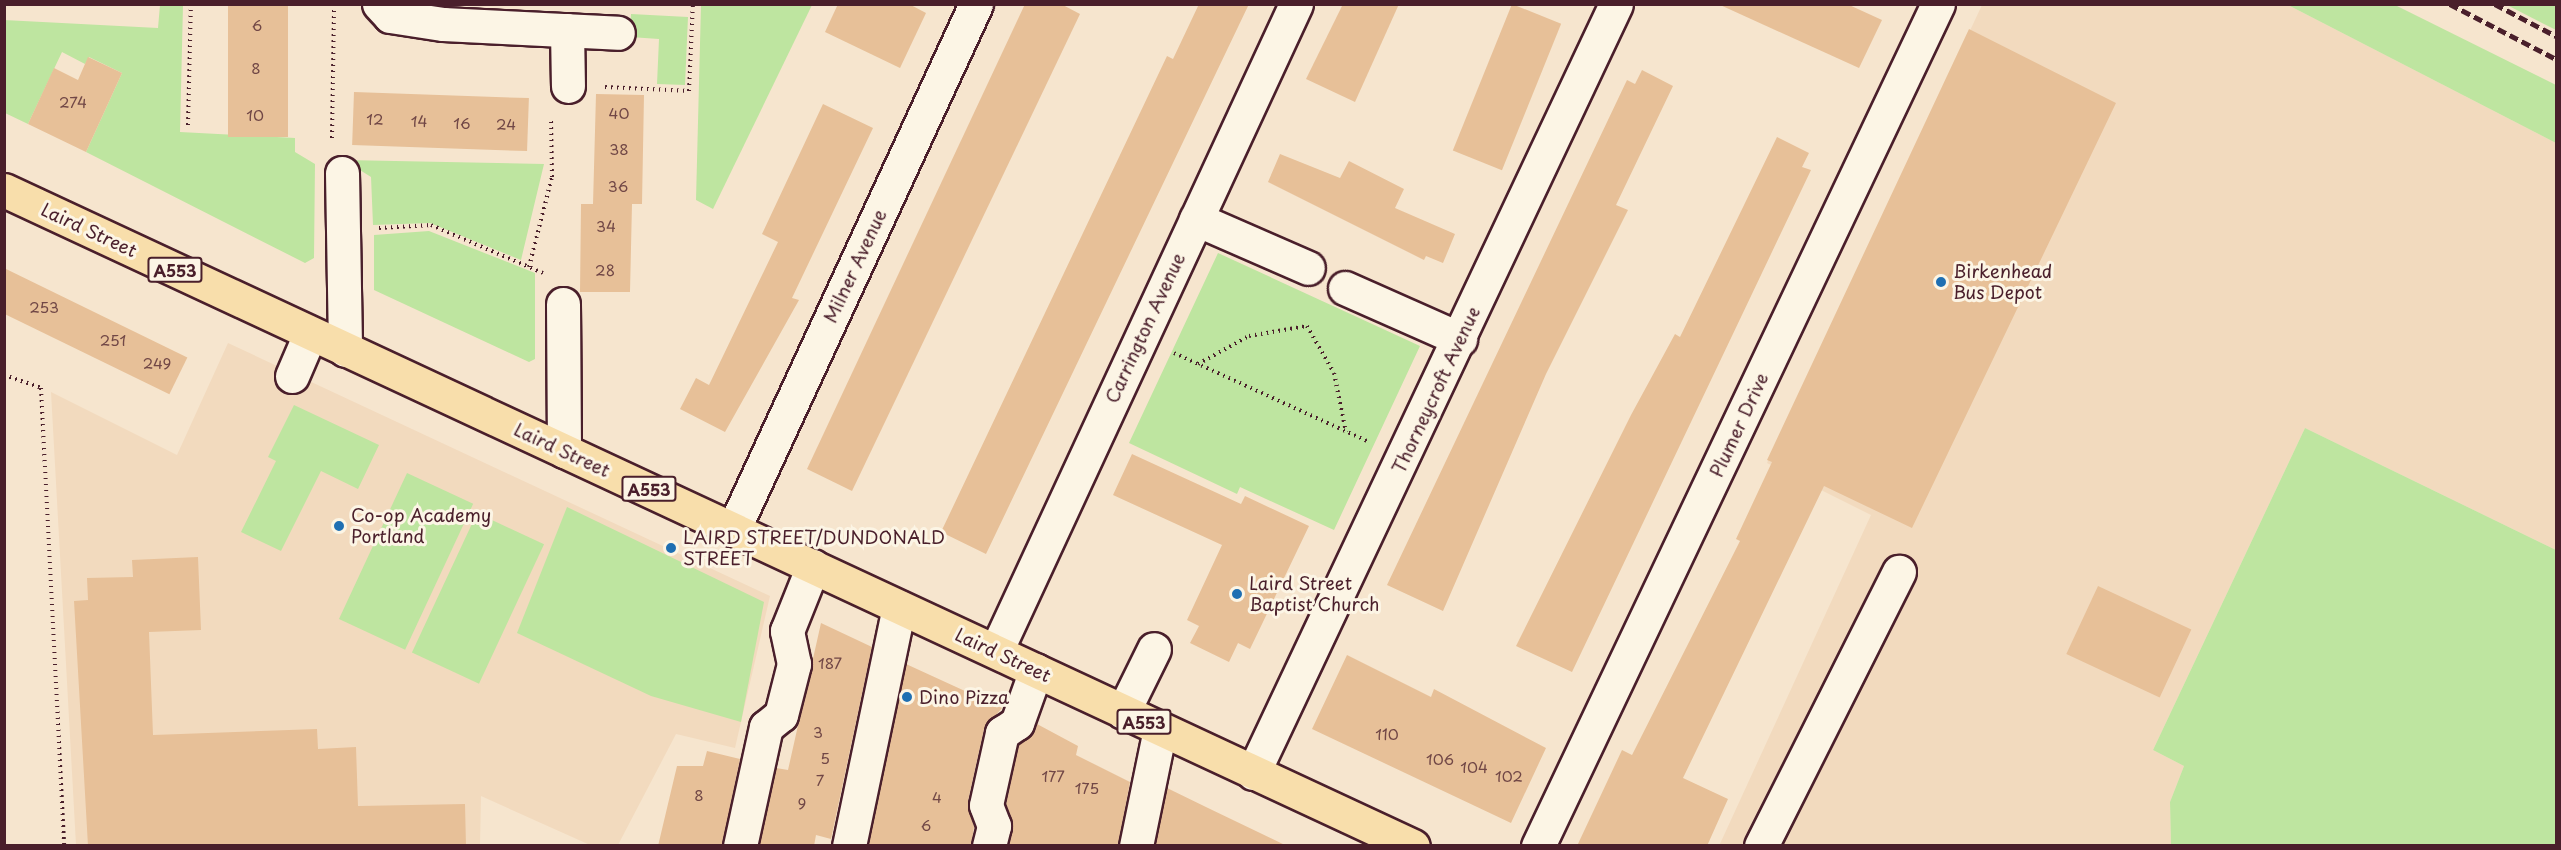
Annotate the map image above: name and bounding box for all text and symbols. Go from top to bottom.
house number: 6 [252,16,262,34]
house number: 8 [251,59,261,77]
house number: 274 [59,93,87,111]
house number: 40 [609,104,629,122]
house number: 10 [246,106,264,124]
house number: 12 [366,110,384,128]
house number: 14 [411,112,427,130]
house number: 16 [453,114,471,132]
house number: 24 [496,115,516,133]
house number: 38 [609,140,629,158]
house number: 36 [608,177,628,195]
street label: Laird Street [38,198,140,262]
street label: Milner Avenue [819,205,891,327]
house number: 34 [596,217,616,235]
street label: Carrington Avenue [1101,250,1189,406]
road number: A553 [146,257,204,283]
house number: 28 [595,261,615,279]
place label: Birkenhead Bus Depot [1953,261,2052,304]
marker: Birkenhead Bus Depot [1934,275,1948,289]
house number: 253 [29,298,59,316]
street label: Thorneycroft Avenue [1388,303,1484,477]
house number: 251 [100,331,126,349]
house number: 249 [143,354,171,372]
street label: Plumer Drive [1705,369,1773,481]
street label: Laird Street [511,418,613,482]
road number: A553 [620,476,678,502]
place label: Co-op Academy Portland [351,505,491,548]
marker: Co-op Academy Portland [332,519,346,533]
place label: LAIRD STREET/DUNDONALD STREET [683,527,945,570]
marker: LAIRD STREET/DUNDONALD STREET [664,541,678,555]
place label: Laird Street Baptist Church [1249,573,1380,616]
marker: Laird Street Baptist Church [1230,587,1244,601]
street label: Laird Street [952,623,1054,687]
house number: 187 [818,654,842,672]
place label: Dino Pizza [919,686,1009,708]
marker: Dino Pizza [900,690,914,704]
road number: A553 [1116,709,1172,735]
house number: 3 [813,723,823,741]
house number: 110 [1375,725,1399,743]
house number: 5 [820,749,830,767]
house number: 106 [1426,750,1454,768]
house number: 104 [1460,758,1488,776]
house number: 177 [1041,767,1065,785]
house number: 102 [1495,767,1523,785]
house number: 7 [816,771,824,789]
house number: 175 [1075,779,1099,797]
house number: 8 [694,786,704,804]
house number: 4 [932,788,942,806]
house number: 9 [798,794,806,812]
house number: 6 [921,816,931,834]

